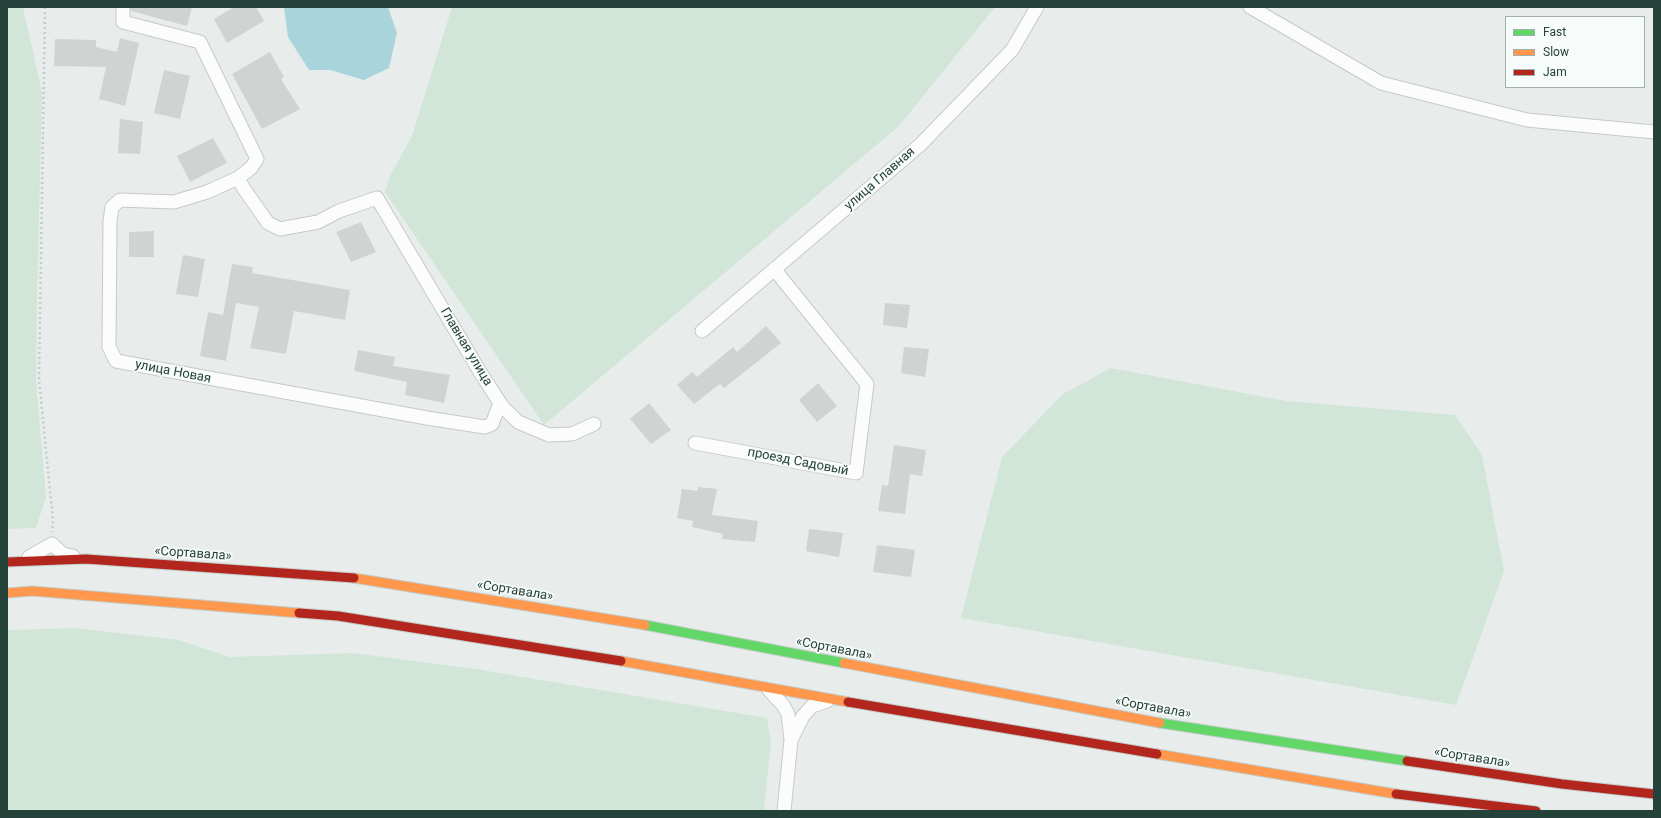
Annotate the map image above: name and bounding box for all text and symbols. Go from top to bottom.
legend [1505,16,1645,88]
text: Fast [1543,25,1566,39]
text: Slow [1543,45,1569,59]
text: Jam [1543,65,1567,79]
street label: улица Главная [842,144,918,214]
street label: Главная улица [437,305,495,389]
street label: улица Новая [134,357,212,387]
street label: проезд Садовый [746,445,850,479]
street label: «Сортавала» [154,544,232,564]
street label: «Сортавала» [476,577,554,605]
street label: «Сортавала» [795,634,873,664]
street label: «Сортавала» [1114,694,1192,722]
street label: «Сортавала» [1433,744,1511,772]

